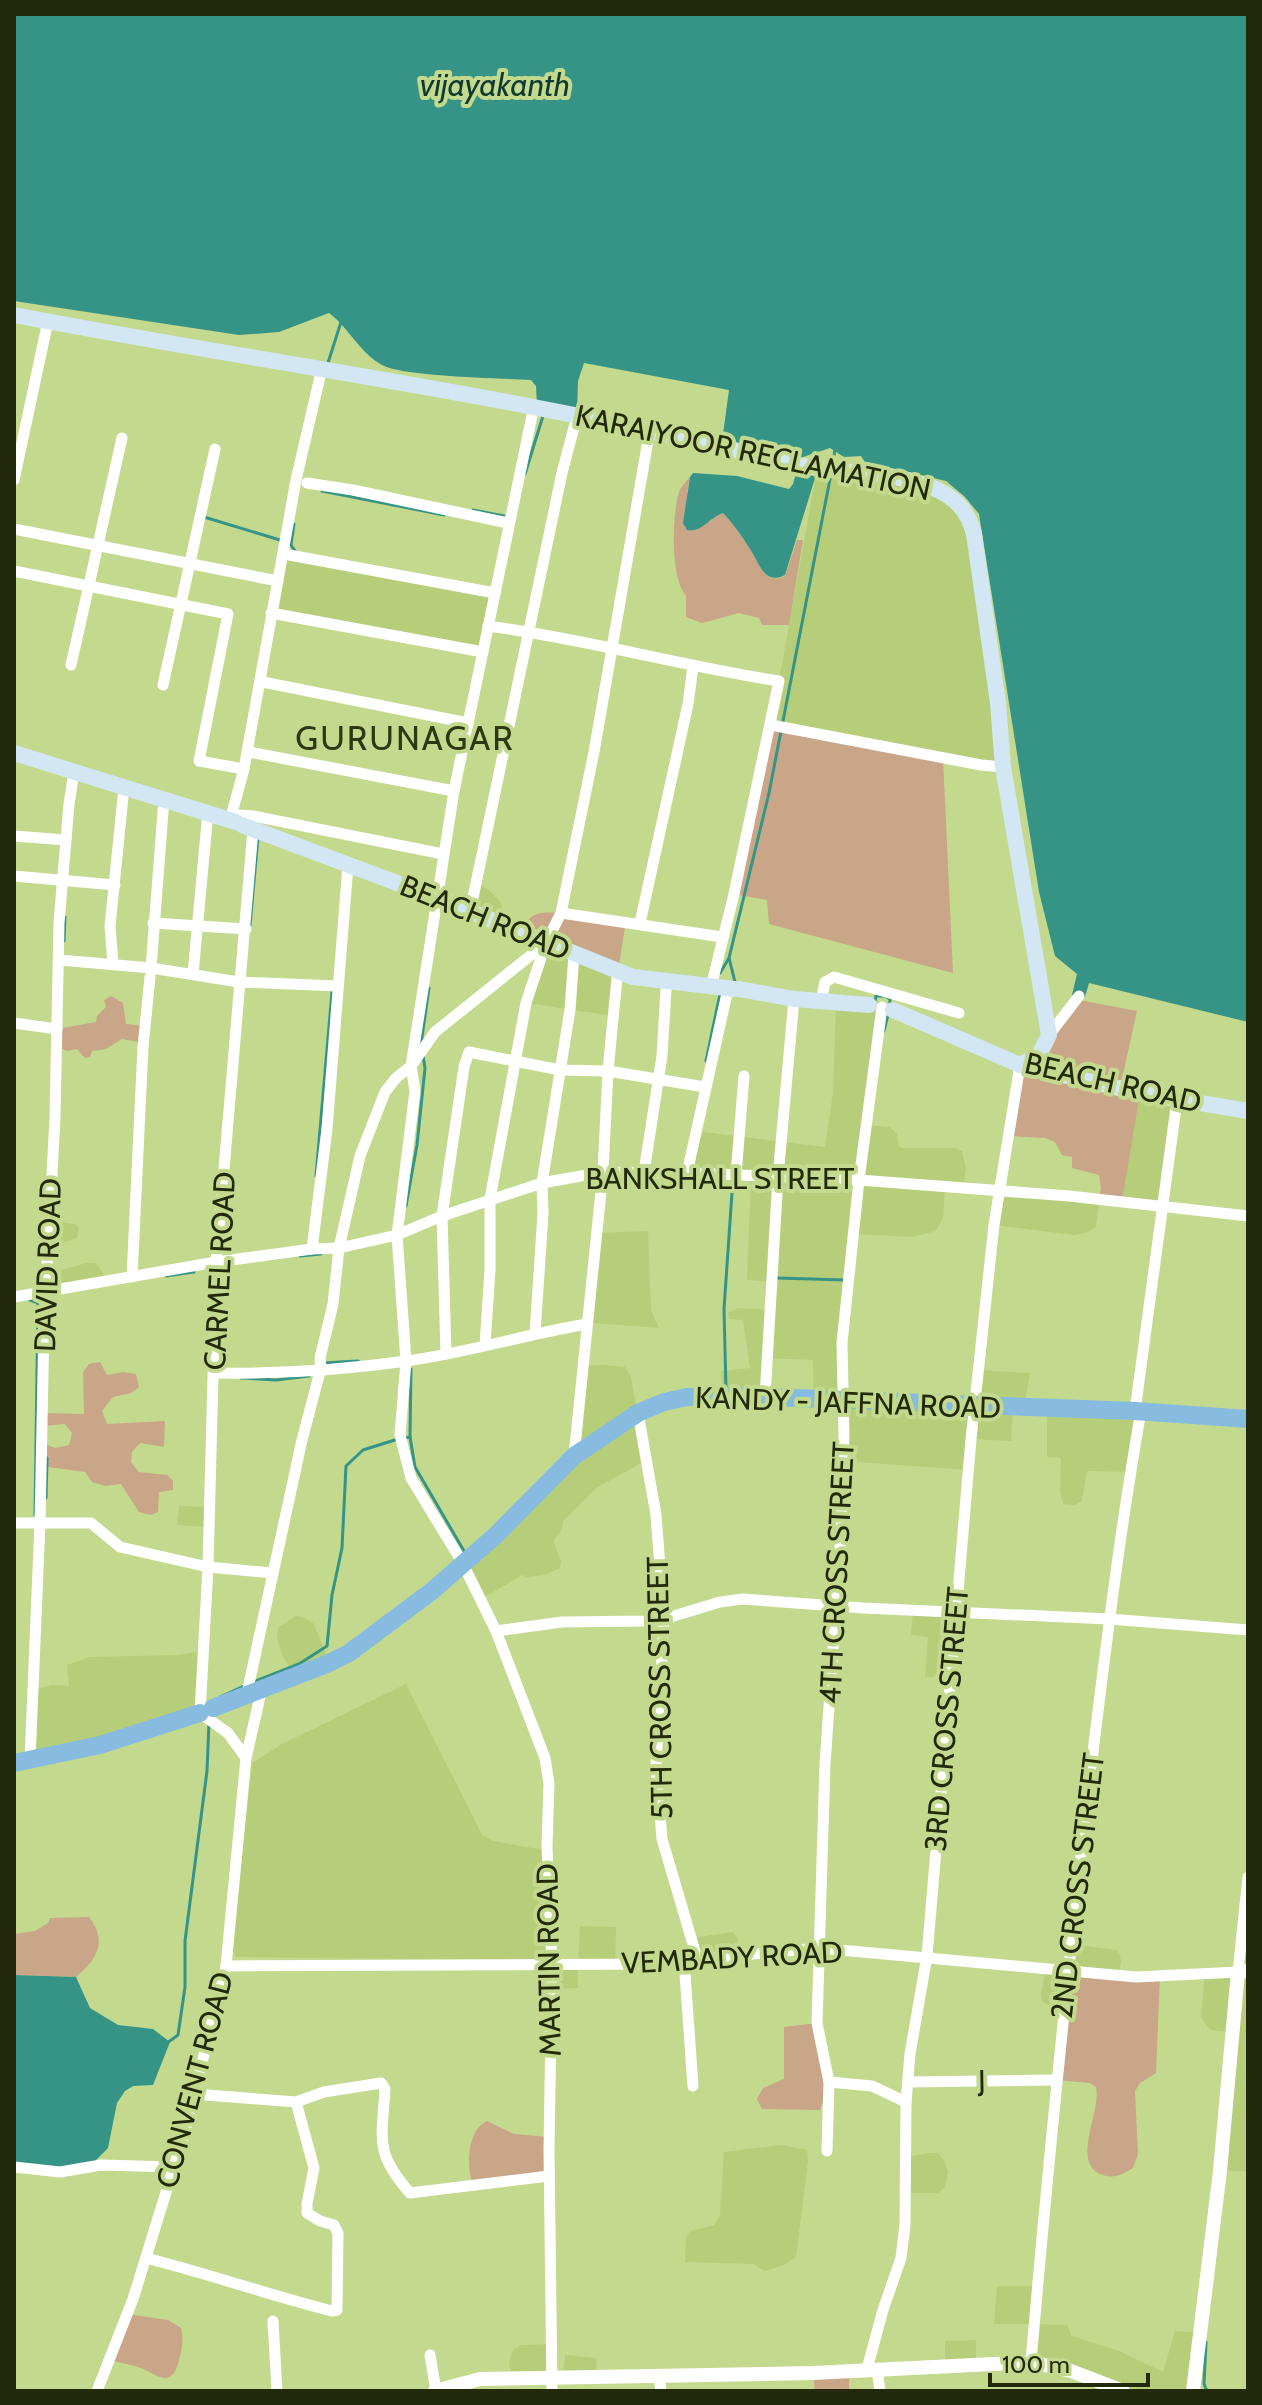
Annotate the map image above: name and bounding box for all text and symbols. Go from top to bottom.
water label: vijayakanth [420,65,570,104]
street label: KARAIYOOR RECLAMATION [572,397,934,508]
district label: GURUNAGAR [295,717,515,759]
street label: BEACH ROAD [395,867,576,968]
street label: BEACH ROAD [1021,1044,1205,1121]
street label: BANKSHALL STREET [585,1160,855,1197]
street label: CARMEL ROAD [196,1171,243,1371]
street label: DAVID ROAD [26,1177,69,1353]
street label: KANDY - JAFFNA ROAD [695,1379,1001,1426]
street label: 4TH CROSS STREET [811,1441,862,1705]
street label: 5TH CROSS STREET [639,1556,680,1820]
street label: 3RD CROSS STREET [917,1585,976,1853]
street label: 2ND CROSS STREET [1043,1751,1112,2021]
street label: MARTIN ROAD [528,1863,569,2057]
street label: VEMBADY ROAD [620,1933,843,1982]
street label: CONVENT ROAD [148,1968,241,2192]
street label: J [977,2062,986,2099]
scale bar [990,2337,1148,2387]
text: 100 m [1002,2350,1070,2379]

